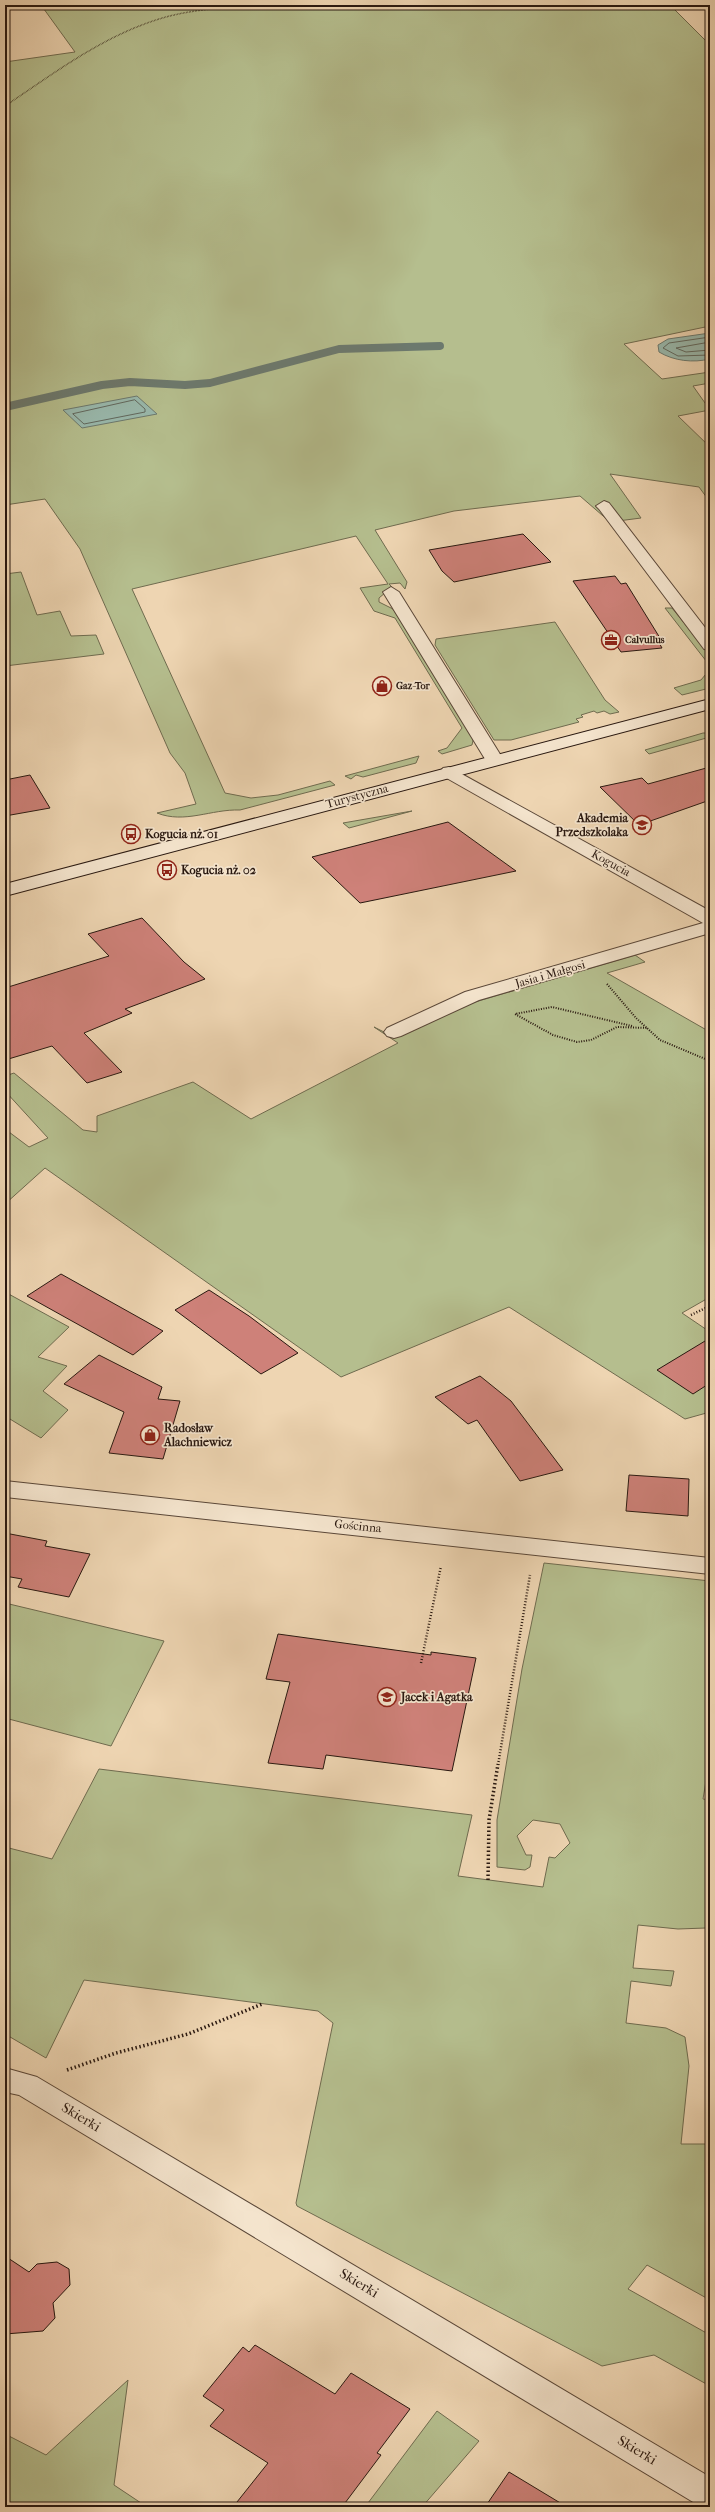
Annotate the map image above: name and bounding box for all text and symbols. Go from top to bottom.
office icon: Calvullus [600,629,622,651]
place label: Calvullus [625,634,665,646]
shop icon: Gaz-Tor [371,675,393,697]
place label: Gaz-Tor [396,680,431,692]
street label: Turystyczna [324,781,390,811]
place label: Akademia Przedszkolaka [556,811,628,839]
school or university icon: Akademia Przedszkolaka [631,814,653,836]
bus stop icon: Kogucia nż. 01 [120,823,142,845]
place label: Kogucia nż. 01 [145,827,218,842]
street label: Kogucia [589,847,633,880]
bus stop icon: Kogucia nż. 02 [156,859,178,881]
place label: Kogucia nż. 02 [181,863,257,878]
street label: Jasia i Małgosi [512,957,587,991]
place label: Radosław Alachniewicz [163,1421,233,1449]
shop icon: Radosław Alachniewicz [139,1424,161,1446]
street label: Gościnna [334,1517,383,1535]
school or university icon: Jacek i Agatka [376,1686,398,1708]
place label: Jacek i Agatka [399,1690,473,1705]
street label: Skierki [58,2099,104,2135]
street label: Skierki [336,2265,382,2301]
street label: Skierki [614,2432,660,2468]

